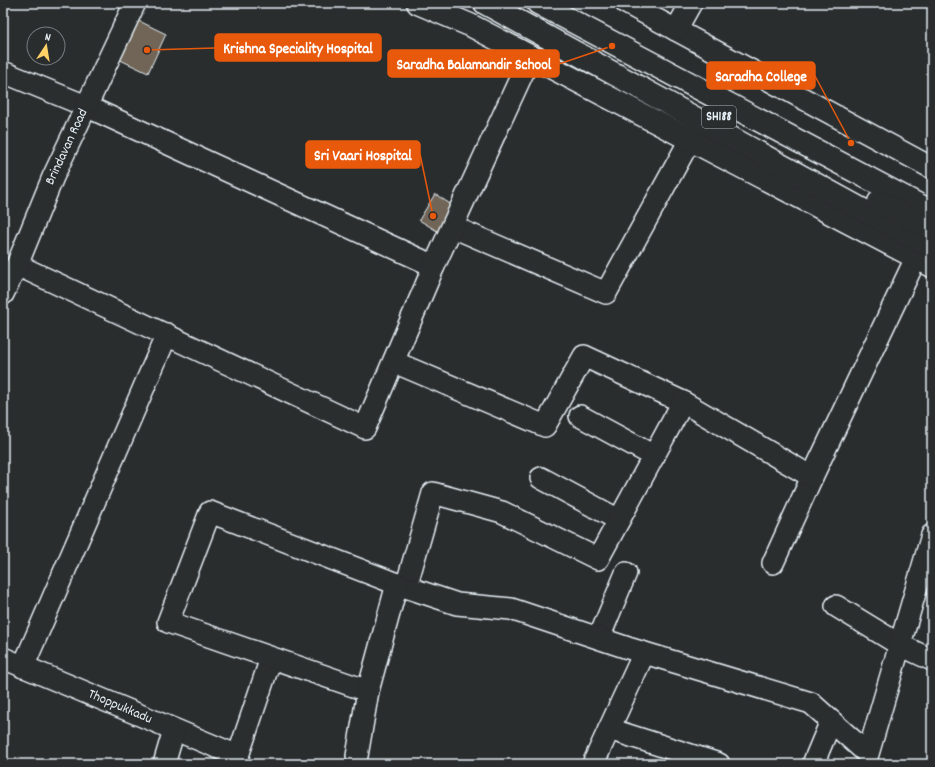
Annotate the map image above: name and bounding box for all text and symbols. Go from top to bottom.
north arrow [26,26,66,66]
text: N [43,30,53,47]
callout: Krishna Speciality Hospital [215,34,381,61]
text: Krishna Speciality Hospital [223,39,373,61]
callout: Saradha Balamandir School [388,50,559,77]
text: Saradha Balamandir School [397,55,552,77]
callout: Saradha College [707,62,815,89]
text: Saradha College [715,67,807,89]
street label: Brindavan Road [41,106,93,188]
road number: SH188 [702,106,736,128]
callout: Sri Vaari Hospital [306,141,420,168]
text: Sri Vaari Hospital [314,146,412,168]
street label: Thoppukkadu [85,685,155,729]

